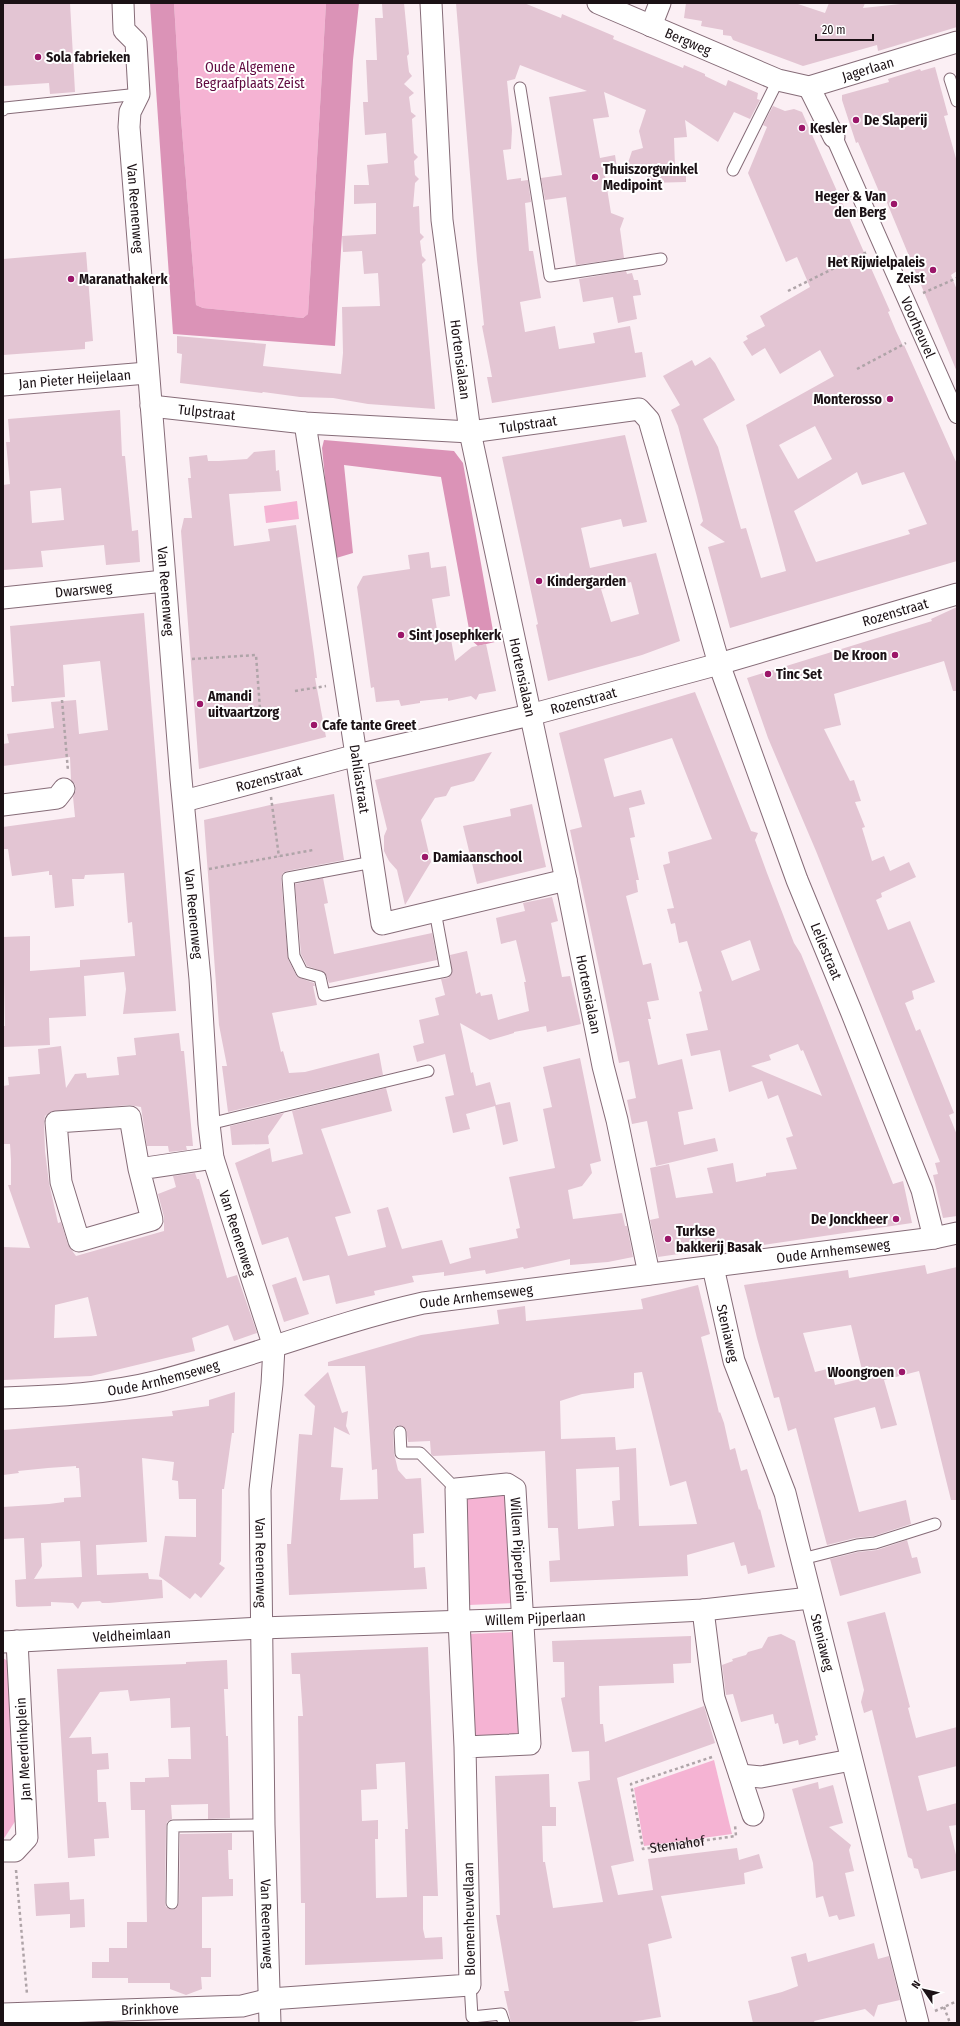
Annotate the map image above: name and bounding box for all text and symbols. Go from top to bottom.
scale bar [816,16,873,42]
text: 20 m [822,23,846,37]
street label: Bergweg [662,25,714,60]
place label: Sola fabrieken [46,49,130,66]
marker: Sola fabrieken [33,52,43,62]
street label: Jagerlaan [840,54,896,86]
park label: Oude Algemene Begraafplaats Zeist [195,59,305,92]
place label: De Slaperij [864,112,928,129]
marker: De Slaperij [851,115,861,125]
place label: Kesler [810,120,848,137]
marker: Kesler [797,123,807,133]
place label: Thuiszorgwinkel Medipoint [603,161,698,194]
street label: Van Reenenweg [123,163,147,254]
marker: Thuiszorgwinkel Medipoint [590,172,600,182]
place label: Heger & Van den Berg [815,188,886,221]
marker: Heger & Van den Berg [889,199,899,209]
place label: Het Rijwielpaleis Zeist [827,254,926,287]
marker: Het Rijwielpaleis Zeist [928,265,938,275]
place label: Maranathakerk [79,271,168,288]
marker: Maranathakerk [66,274,76,284]
street label: Voorheuvel [897,294,939,361]
street label: Hortensialaan [446,319,474,401]
street label: Jan Pieter Heijelaan [18,366,132,393]
place label: Monterosso [813,391,883,408]
marker: Monterosso [885,394,895,404]
street label: Tulpstraat [177,401,237,424]
street label: Tulpstraat [499,412,558,437]
street label: Van Reenenweg [153,546,178,637]
place label: Kindergarden [547,573,626,590]
marker: Kindergarden [534,576,544,586]
street label: Dwarsweg [54,578,113,601]
street label: Rozenstraat [860,595,931,630]
place label: Sint Josephkerk [409,627,502,644]
marker: Sint Josephkerk [396,630,406,640]
street label: Hortensialaan [505,636,539,719]
place label: De Kroon [834,647,887,664]
marker: De Kroon [890,650,900,660]
place label: Tinc Set [776,666,823,683]
marker: Tinc Set [763,669,773,679]
street label: Rozenstraat [549,684,619,718]
place label: Amandi uitvaartzorg [207,688,279,721]
marker: Amandi uitvaartzorg [195,699,205,709]
place label: Cafe tante Greet [322,717,418,734]
marker: Cafe tante Greet [309,720,319,730]
street label: Dahliastraat [346,743,373,815]
street label: Rozenstraat [234,762,304,796]
place label: Damiaanschool [433,849,522,866]
marker: Damiaanschool [420,852,430,862]
street label: Van Reenenweg [181,869,206,960]
street label: Leliestraat [807,920,845,983]
street label: Hortensialaan [572,953,604,1036]
street label: Van Reenenweg [215,1188,259,1279]
place label: De Jonckheer [811,1211,889,1228]
marker: De Jonckheer [891,1214,901,1224]
place label: Turkse bakkerij Basak [676,1223,763,1256]
marker: Turkse bakkerij Basak [663,1234,673,1244]
street label: Oude Arnhemseweg [775,1236,891,1267]
street label: Oude Arnhemseweg [418,1281,534,1312]
street label: Steniaweg [713,1303,742,1364]
street label: Oude Arnhemseweg [106,1356,222,1400]
place label: Woongroen [827,1364,894,1381]
marker: Woongroen [897,1367,907,1377]
street label: Willem Pijperplein [506,1497,530,1602]
street label: Van Reenenweg [251,1518,269,1608]
street label: Willem Pijperlaan [485,1608,586,1629]
street label: Steniaweg [807,1612,838,1674]
street label: Veldheimlaan [92,1625,171,1646]
street label: Jan Meerdinkplein [12,1697,35,1801]
street label: Steniahof [649,1832,707,1857]
street label: Bloemenheuvellaan [460,1862,479,1976]
street label: Van Reenenweg [257,1879,276,1969]
north arrow [904,1970,944,2010]
text: N [909,1978,923,1991]
street label: Brinkhove [121,2000,179,2019]

